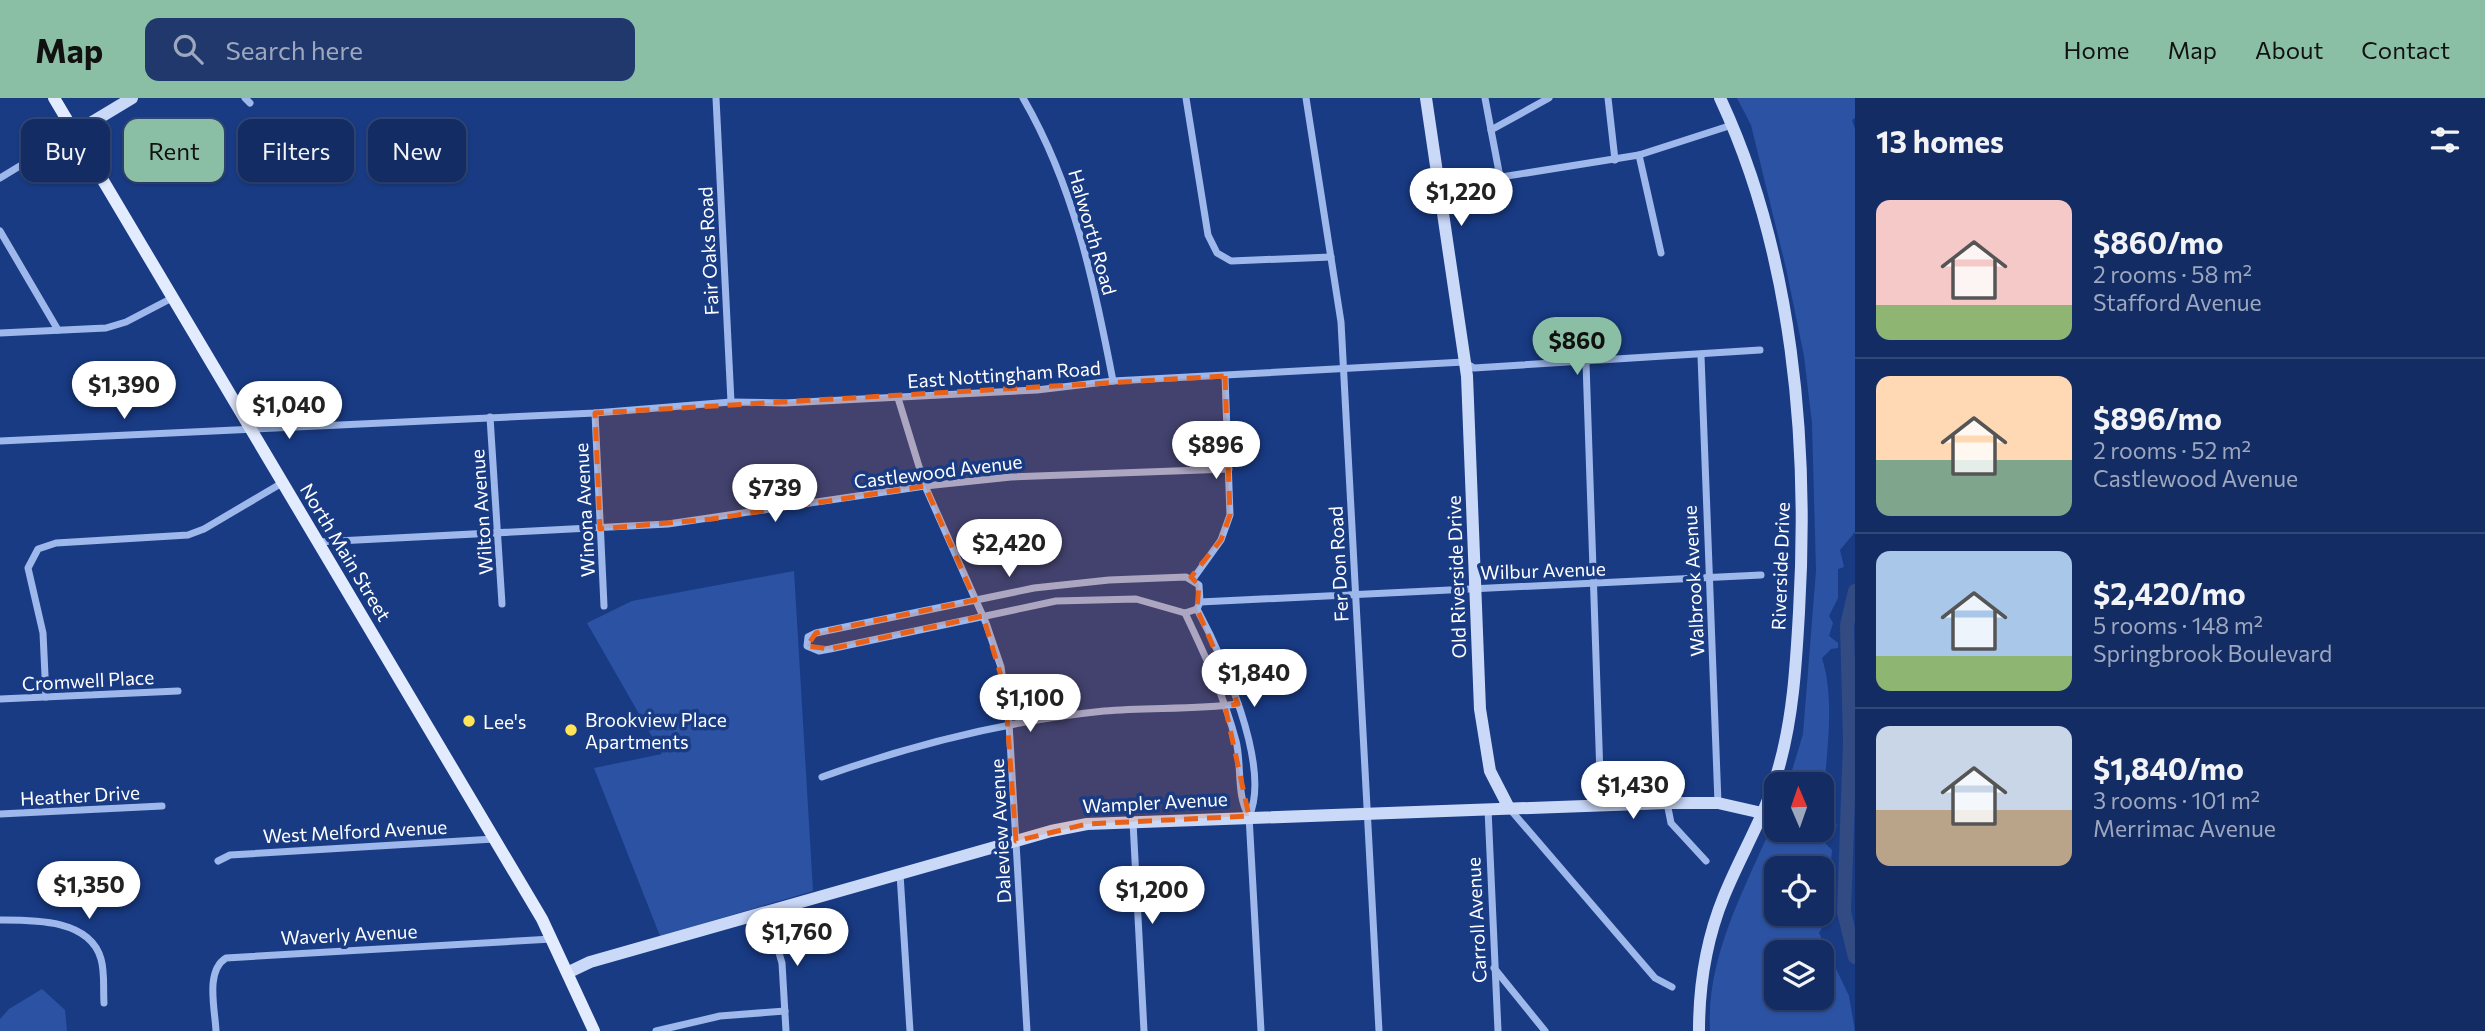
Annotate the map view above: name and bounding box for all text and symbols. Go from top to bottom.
search box [145,18,635,81]
text: Map [35,29,103,70]
icon: search [169,30,207,68]
text: Search here [225,34,363,65]
text: Home [2064,35,2130,64]
text: Map [2168,35,2217,64]
text: About [2255,35,2323,64]
text: Contact [2361,35,2450,64]
chip: Buy [21,119,110,182]
chip: Rent [124,119,224,182]
chip: Filters [238,119,354,182]
chip: New [368,119,466,182]
icon: filters [2426,121,2464,159]
text: 13 homes [1876,122,2004,159]
street label: Halworth Road [1064,167,1122,297]
pin: $1,220 [1404,169,1518,228]
text: $1,220 [1426,177,1496,205]
street label: Fair Oaks Road [693,186,723,316]
text: $860/mo [2093,223,2223,260]
icon: home [1932,228,2016,312]
text: 2 rooms · 58 m² [2093,260,2252,288]
text: Stafford Avenue [2093,288,2262,316]
pin: $860 [1536,317,1618,377]
text: $860 [1549,326,1605,354]
street label: East Nottingham Road [907,356,1101,392]
pin: $1,390 [67,362,181,421]
text: $1,390 [88,370,160,398]
pin: $1,040 [232,382,346,441]
text: $1,040 [252,390,326,418]
text: $896/mo [2093,399,2222,436]
icon: home [1932,404,2016,488]
pin: $896 [1175,422,1257,481]
text: $896 [1188,430,1244,458]
text: 2 rooms · 52 m² [2093,436,2251,464]
street label: Winona Avenue [569,442,599,578]
street label: Wilton Avenue [465,448,497,576]
street label: Castlewood Avenue [852,449,1024,493]
pin: $739 [734,464,816,524]
text: Castlewood Avenue [2093,464,2298,492]
text: $739 [748,473,802,501]
street label: North Main Street [296,479,396,625]
street label: Old Riverside Drive [1442,495,1470,659]
street label: Riverside Drive [1766,501,1794,631]
street label: Fer Don Road [1323,505,1353,623]
street label: Walbrook Avenue [1678,505,1708,657]
pin: $2,420 [952,519,1066,579]
text: $2,420 [972,528,1046,556]
street label: Wilbur Avenue [1480,556,1606,584]
text: $2,420/mo [2093,574,2246,611]
icon: home [1932,579,2016,663]
text: 5 rooms · 148 m² [2093,611,2263,639]
text: Springbrook Boulevard [2093,639,2332,667]
pin: $1,840 [1197,650,1311,709]
text: $1,840 [1218,658,1290,686]
street label: Cromwell Place [21,665,155,695]
pin: $1,100 [973,674,1087,734]
text: $1,100 [996,683,1064,711]
place label: Brookview Place Apartments [585,708,727,753]
place label: Lee's [483,710,526,733]
marker: Lee's [461,713,477,729]
marker: Brookview Place Apartments [563,722,579,738]
text: $1,840/mo [2093,749,2244,786]
icon: home [1932,754,2016,838]
street label: Daleview Avenue [985,758,1015,904]
pin: $1,430 [1576,762,1690,821]
text: $1,430 [1597,770,1669,798]
north arrow [1764,772,1834,842]
map controls [1764,772,1834,1010]
street label: Heather Drive [19,780,141,810]
text: 3 rooms · 101 m² [2093,786,2260,814]
street label: Wampler Avenue [1082,787,1228,817]
text: Merrimac Avenue [2093,814,2276,842]
street label: West Melford Avenue [262,815,448,847]
button: locate [1764,856,1834,926]
street label: Carroll Avenue [1461,857,1491,983]
pin: $1,350 [32,862,146,921]
pin: $1,200 [1095,866,1209,926]
text: $1,350 [53,870,125,898]
text: $1,200 [1116,875,1188,903]
pin: $1,760 [740,908,854,968]
text: $1,760 [761,917,833,945]
street label: Waverly Avenue [280,919,418,949]
button: layers [1764,940,1834,1010]

